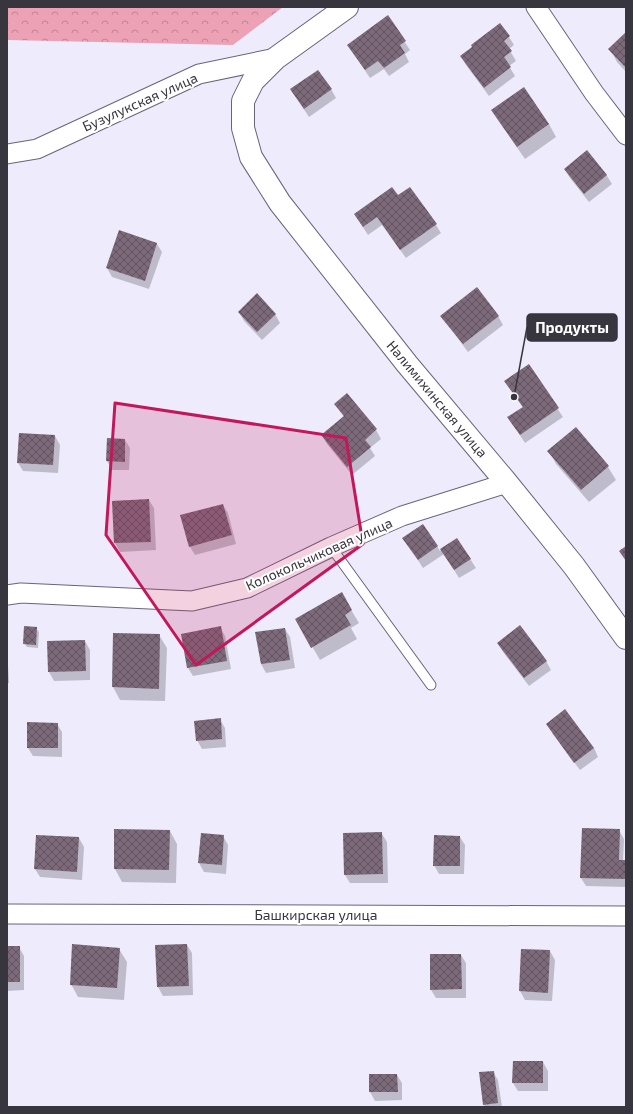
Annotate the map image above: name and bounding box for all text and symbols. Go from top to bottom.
street label: Бузулукская улица [80,69,200,135]
callout: Продукты [527,314,617,341]
text: Продукты [535,318,609,336]
street label: Налимихинская улица [383,337,491,461]
street label: Колокольчиковая улица [243,513,395,594]
street label: Башкирская улица [254,906,378,923]

